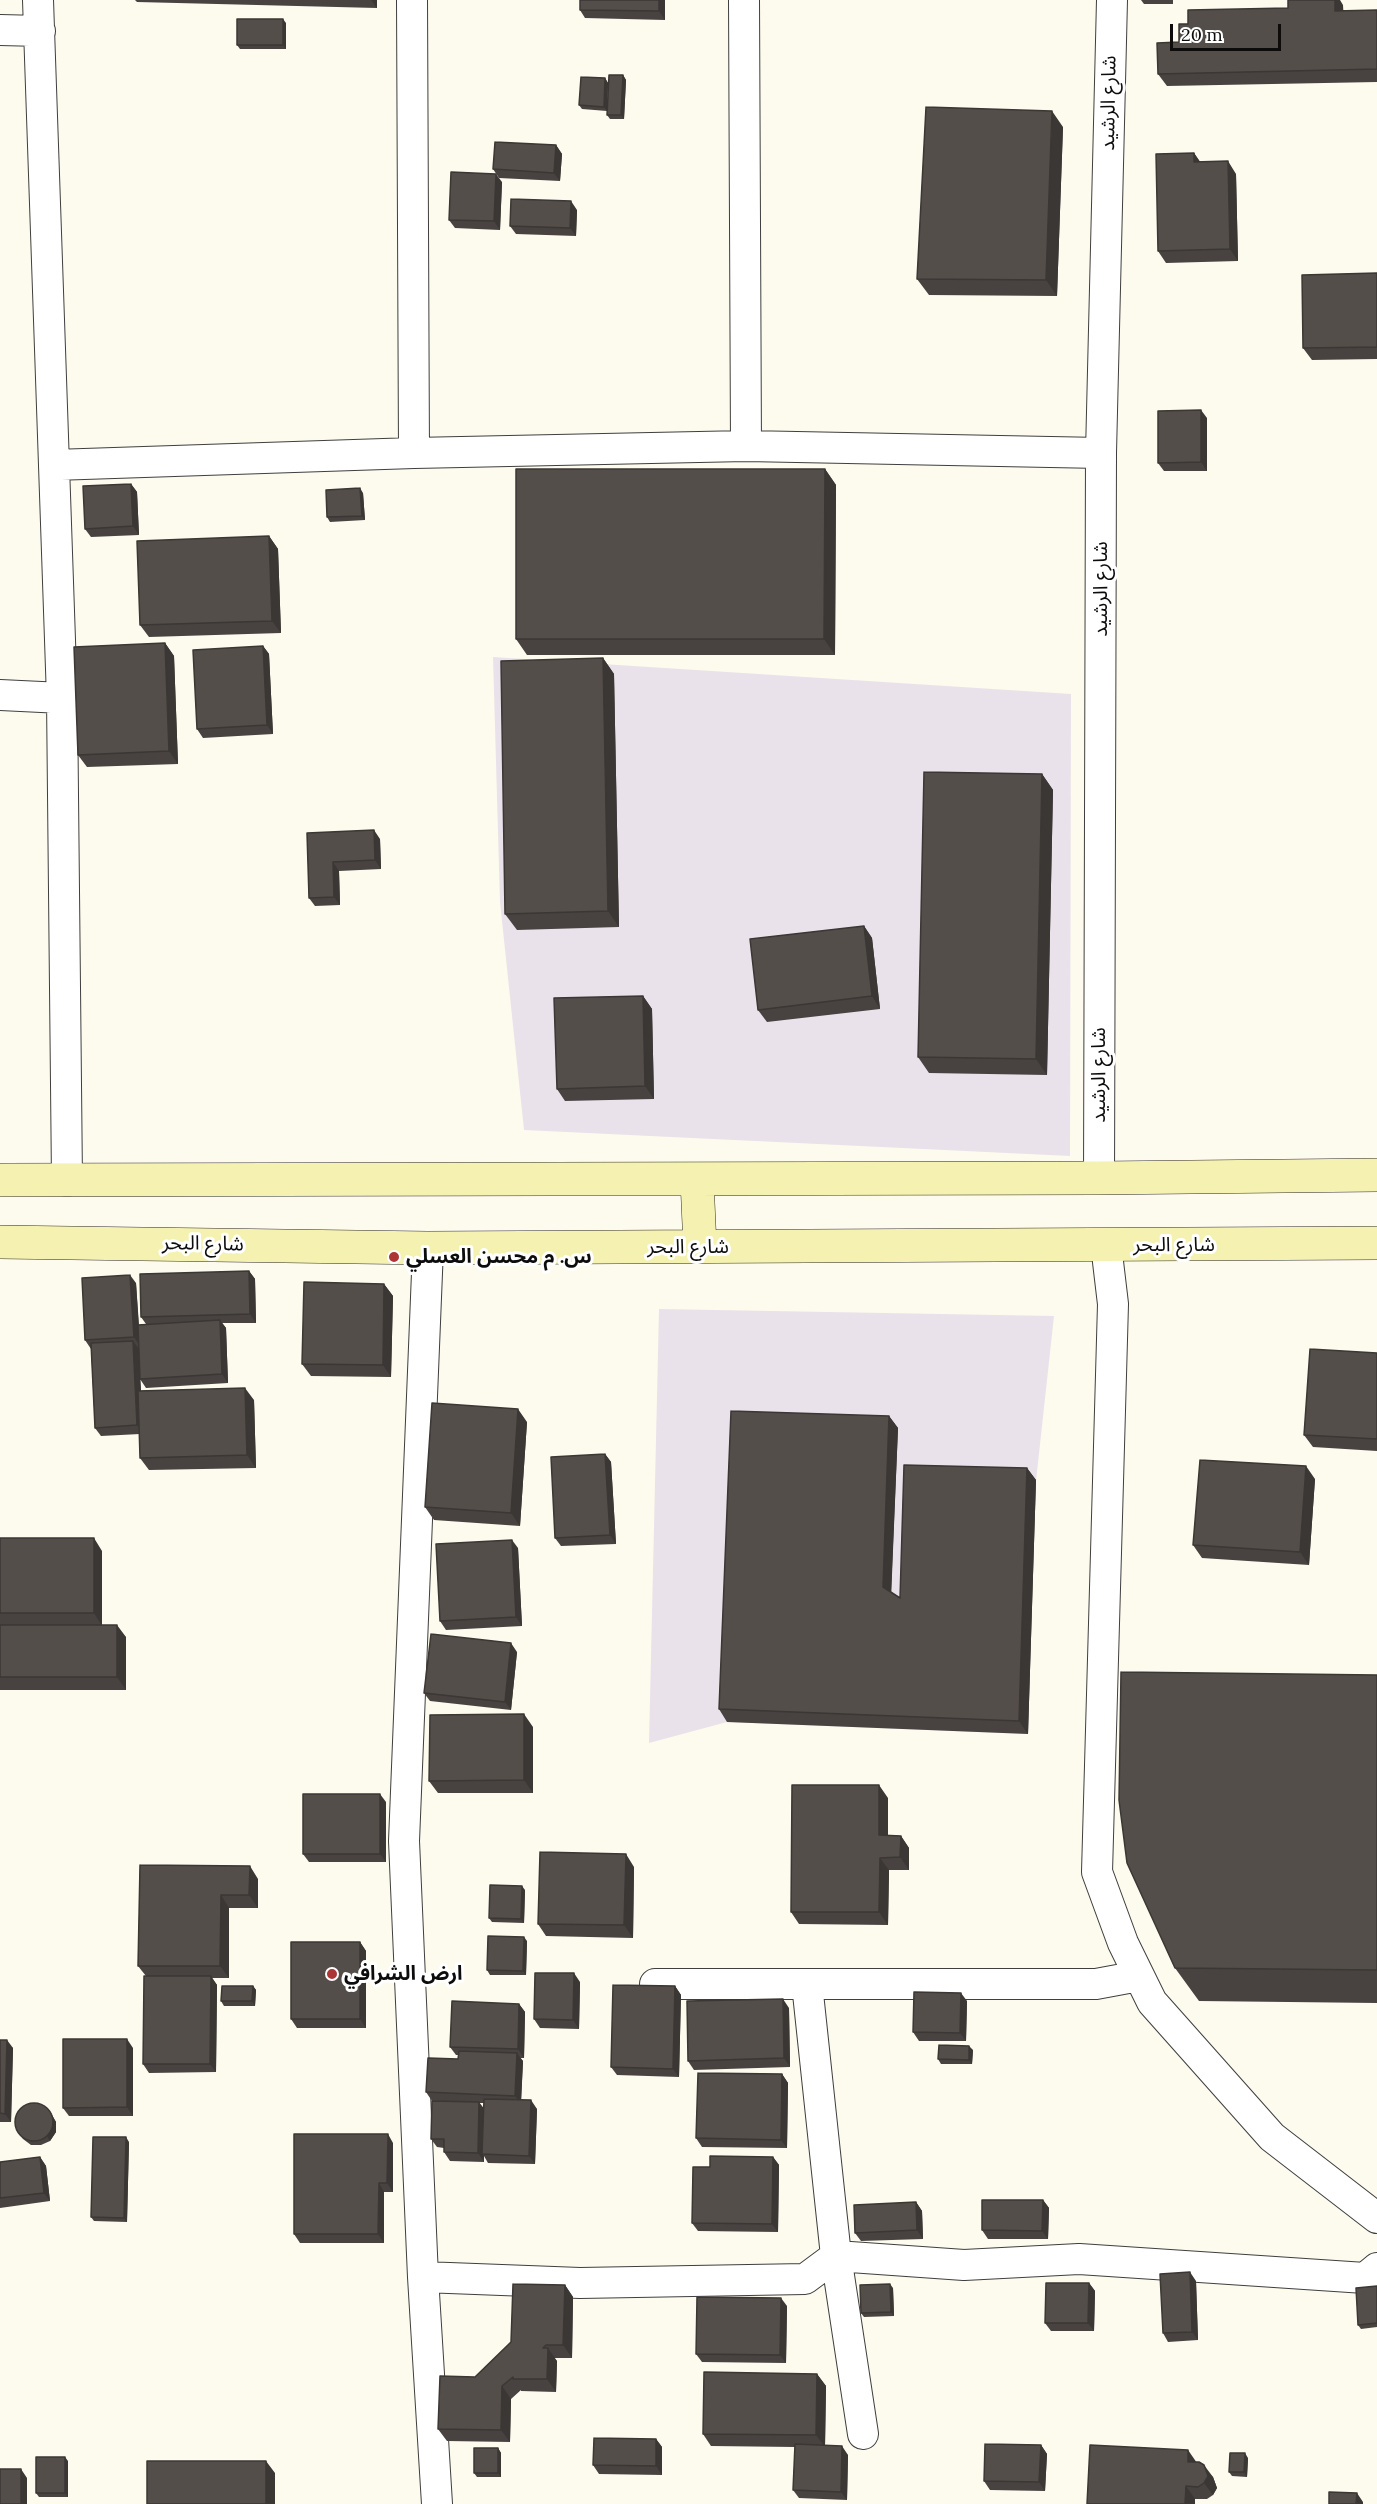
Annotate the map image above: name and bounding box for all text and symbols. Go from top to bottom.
scale bar [1173,12,1284,50]
text: 20 m [1181,23,1223,46]
street label: شارع الرشيد [1096,55,1122,151]
street label: شارع الرشيد [1089,541,1113,637]
street label: شارع الرشيد [1087,1027,1111,1123]
street label: شارع البحر [162,1231,244,1257]
street label: شارع البحر [1133,1233,1215,1257]
street label: شارع البحر [647,1235,729,1259]
place label: س. م محسن العسلي [406,1245,592,1269]
marker: س. م محسن العسلي [387,1250,401,1264]
place label: ارض الشرافي [344,1962,463,1986]
marker: ارض الشرافي [325,1967,339,1981]

